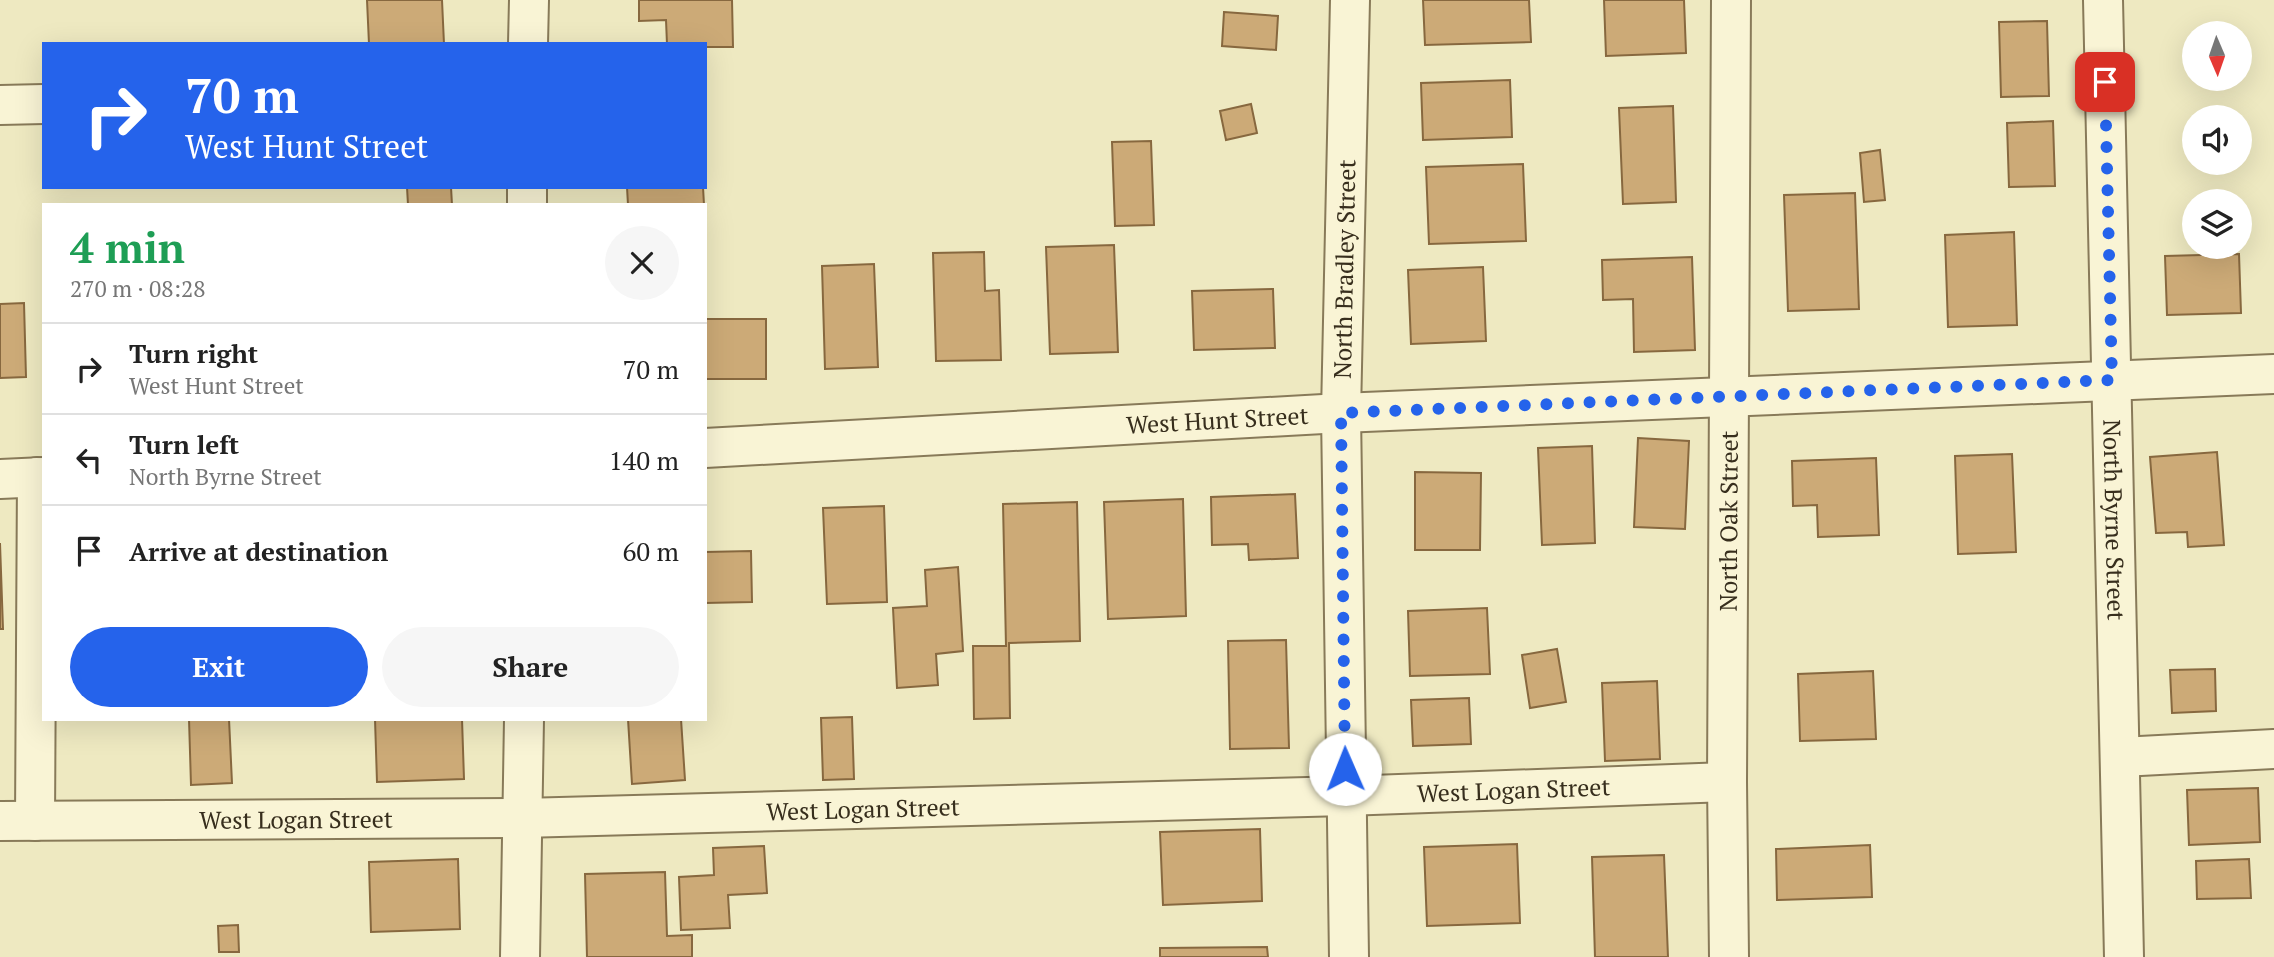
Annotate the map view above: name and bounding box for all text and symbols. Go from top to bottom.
north arrow [2182,21,2252,91]
map controls [2182,21,2252,259]
pin [2075,52,2135,112]
text: 70 m [185,62,299,127]
icon: arrive [2086,63,2124,101]
icon: right [70,70,161,161]
button: sound [2182,105,2252,175]
text: West Hunt Street [185,125,428,167]
street label: North Bradley Street [1326,159,1363,379]
button: layers [2182,189,2252,259]
text: 4 min [70,219,185,275]
button: close [605,226,679,300]
text: 270 m · 08:28 [70,273,205,304]
text: Turn right [129,336,258,370]
icon: right [70,350,108,388]
text: 70 m [623,352,679,386]
text: West Hunt Street [129,370,304,401]
street label: West Hunt Street [1125,399,1309,441]
street label: North Byrne Street [2096,419,2133,621]
text: Turn left [129,427,239,461]
street label: North Oak Street [1712,430,1745,612]
icon: left [70,441,108,479]
text: 140 m [609,443,679,477]
text: North Byrne Street [129,461,322,492]
icon: arrive [70,532,108,570]
text: Arrive at destination [129,534,388,568]
text: 60 m [623,534,679,568]
button: Exit [70,627,368,707]
button: Share [382,627,679,707]
position arrow [1308,732,1382,806]
street label: West Logan Street [1416,770,1611,809]
street label: West Logan Street [766,790,960,827]
street label: West Logan Street [199,803,393,836]

